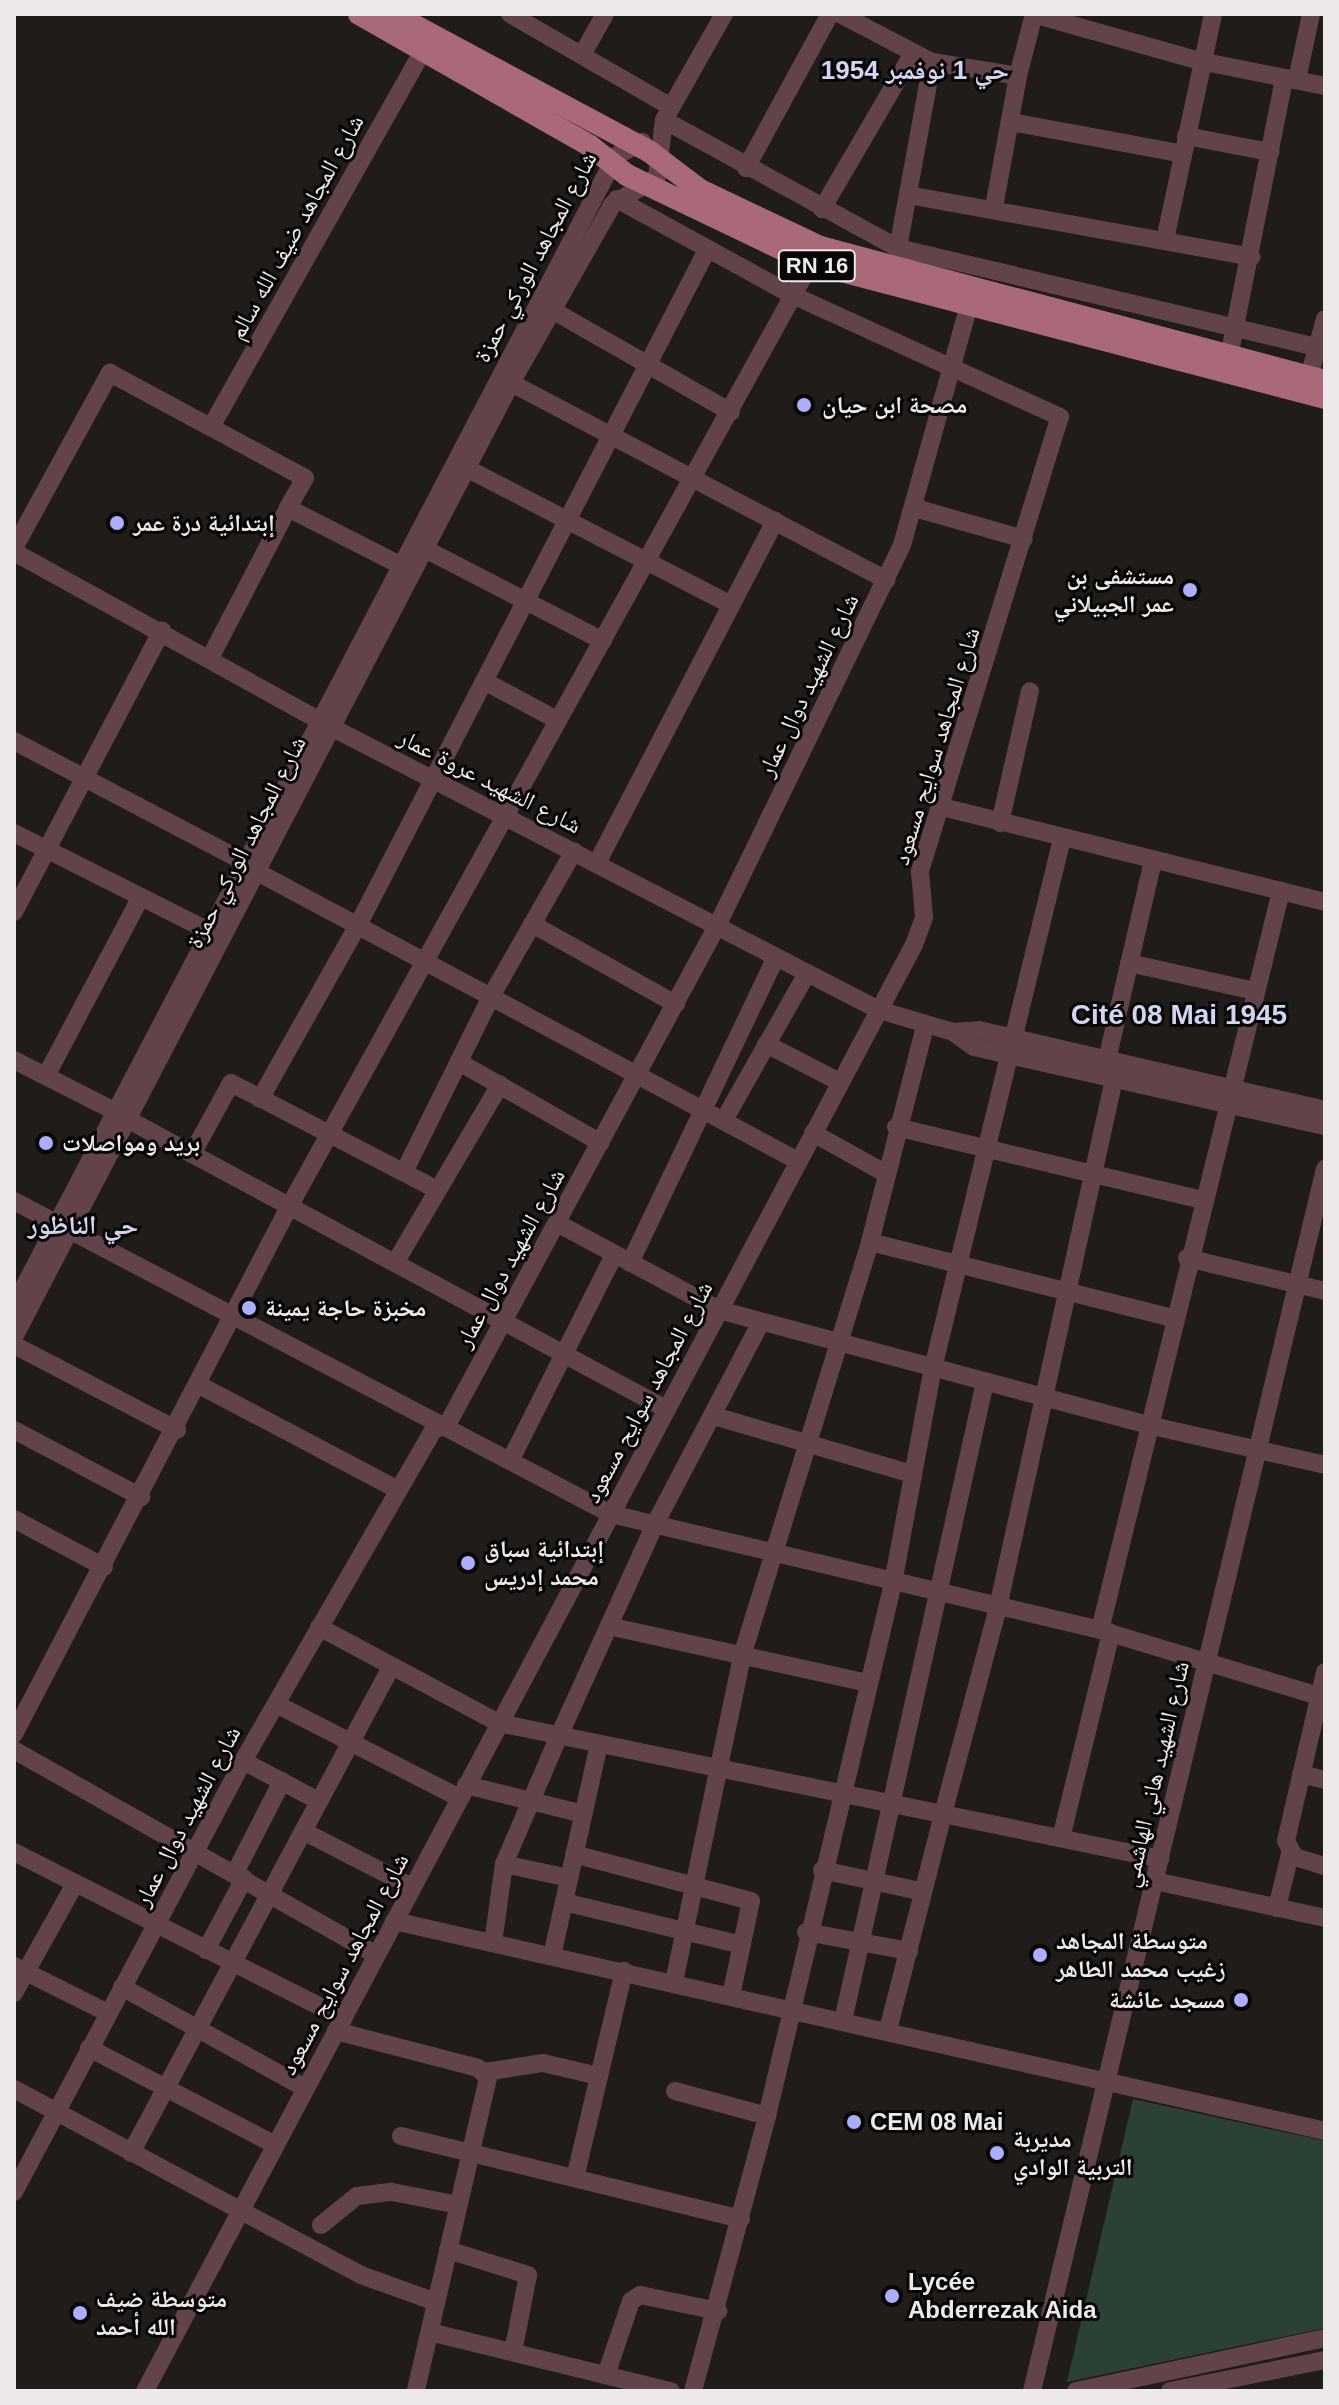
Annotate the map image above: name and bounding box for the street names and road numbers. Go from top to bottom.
street label: شارع المجاهد ضيف الله سالم [222,109,370,345]
street label: شارع المجاهد الوركي حمزة [467,147,603,367]
road number: RN 16 [777,248,857,284]
street label: شارع الشهيد دوال عمار [751,589,865,781]
street label: شارع المجاهد سوايح مسعود [886,624,986,868]
street label: شارع الشهيد عروة عمار [394,722,586,840]
street label: شارع المجاهد الوركي حمزة [180,731,312,953]
street label: شارع الشهيد دوال عمار [449,1164,571,1352]
street label: شارع المجاهد سوايح مسعود [577,1276,719,1508]
street label: شارع الشهيد هاني الهاشمي [1115,1658,1195,1890]
street label: شارع الشهيد دوال عمار [127,1721,247,1911]
street label: شارع المجاهد سوايح مسعود [273,1848,415,2080]

